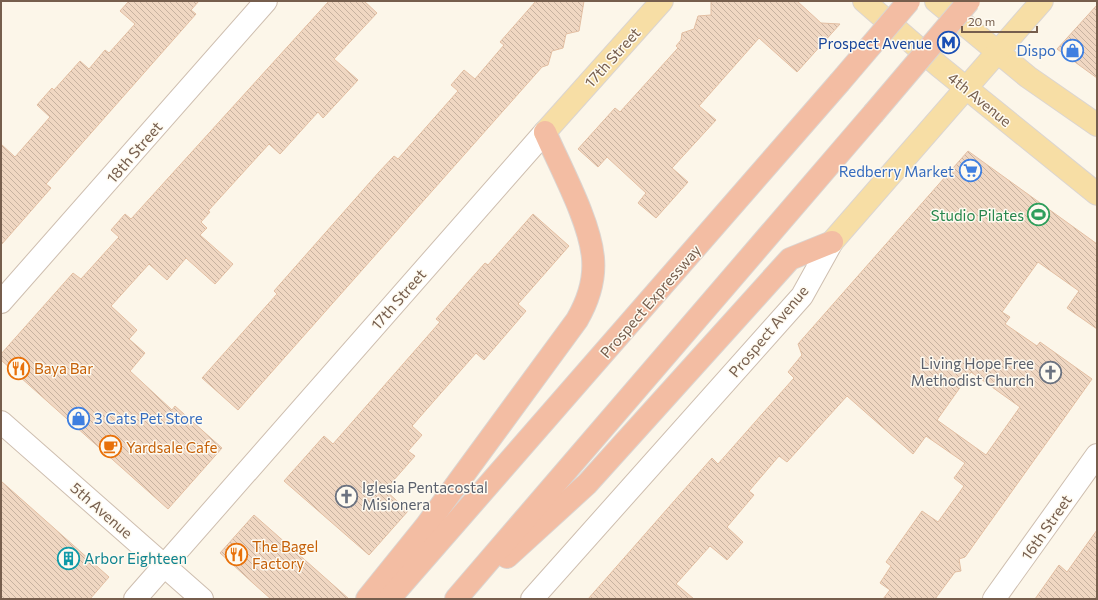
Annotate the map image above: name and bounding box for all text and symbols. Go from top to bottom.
scale bar [962,8,1037,34]
text: 20 m [968,14,995,28]
street label: 17th Street [580,23,644,91]
metro station icon: Prospect Avenue [935,30,961,56]
place label: Prospect Avenue [818,34,932,52]
shop icon: Dispo [1059,37,1085,63]
place label: Dispo [1016,41,1056,59]
street label: 4th Avenue [945,68,1016,130]
street label: 18th Street [102,118,166,186]
supermarket icon: Redberry Market [957,158,983,184]
place label: Redberry Market [839,162,954,180]
sports icon: Studio Pilates [1026,202,1052,228]
place label: Studio Pilates [931,206,1024,224]
street label: Prospect Expressway [596,241,704,361]
street label: 17th Street [367,265,429,333]
street label: Prospect Avenue [724,281,812,380]
place label: Living Hope Free Methodist Church [911,354,1034,389]
restaurant icon: Baya Bar [6,355,32,381]
place label: Baya Bar [34,359,93,377]
church icon: Living Hope Free Methodist Church [1037,359,1063,385]
shop icon: 3 Cats Pet Store [66,405,92,431]
place label: 3 Cats Pet Store [94,409,203,427]
cafe icon: Yardsale Cafe [97,434,123,460]
place label: Yardsale Cafe [126,438,217,456]
street label: 5th Avenue [67,478,137,542]
place label: Iglesia Pentacostal Misionera [362,478,488,513]
church icon: Iglesia Pentacostal Misionera [333,483,359,509]
street label: 16th Street [1017,491,1075,563]
place label: The Bagel Factory [252,537,318,572]
restaurant icon: The Bagel Factory [223,542,249,568]
building icon: Arbor Eighteen [55,545,81,571]
place label: Arbor Eighteen [84,549,187,567]

